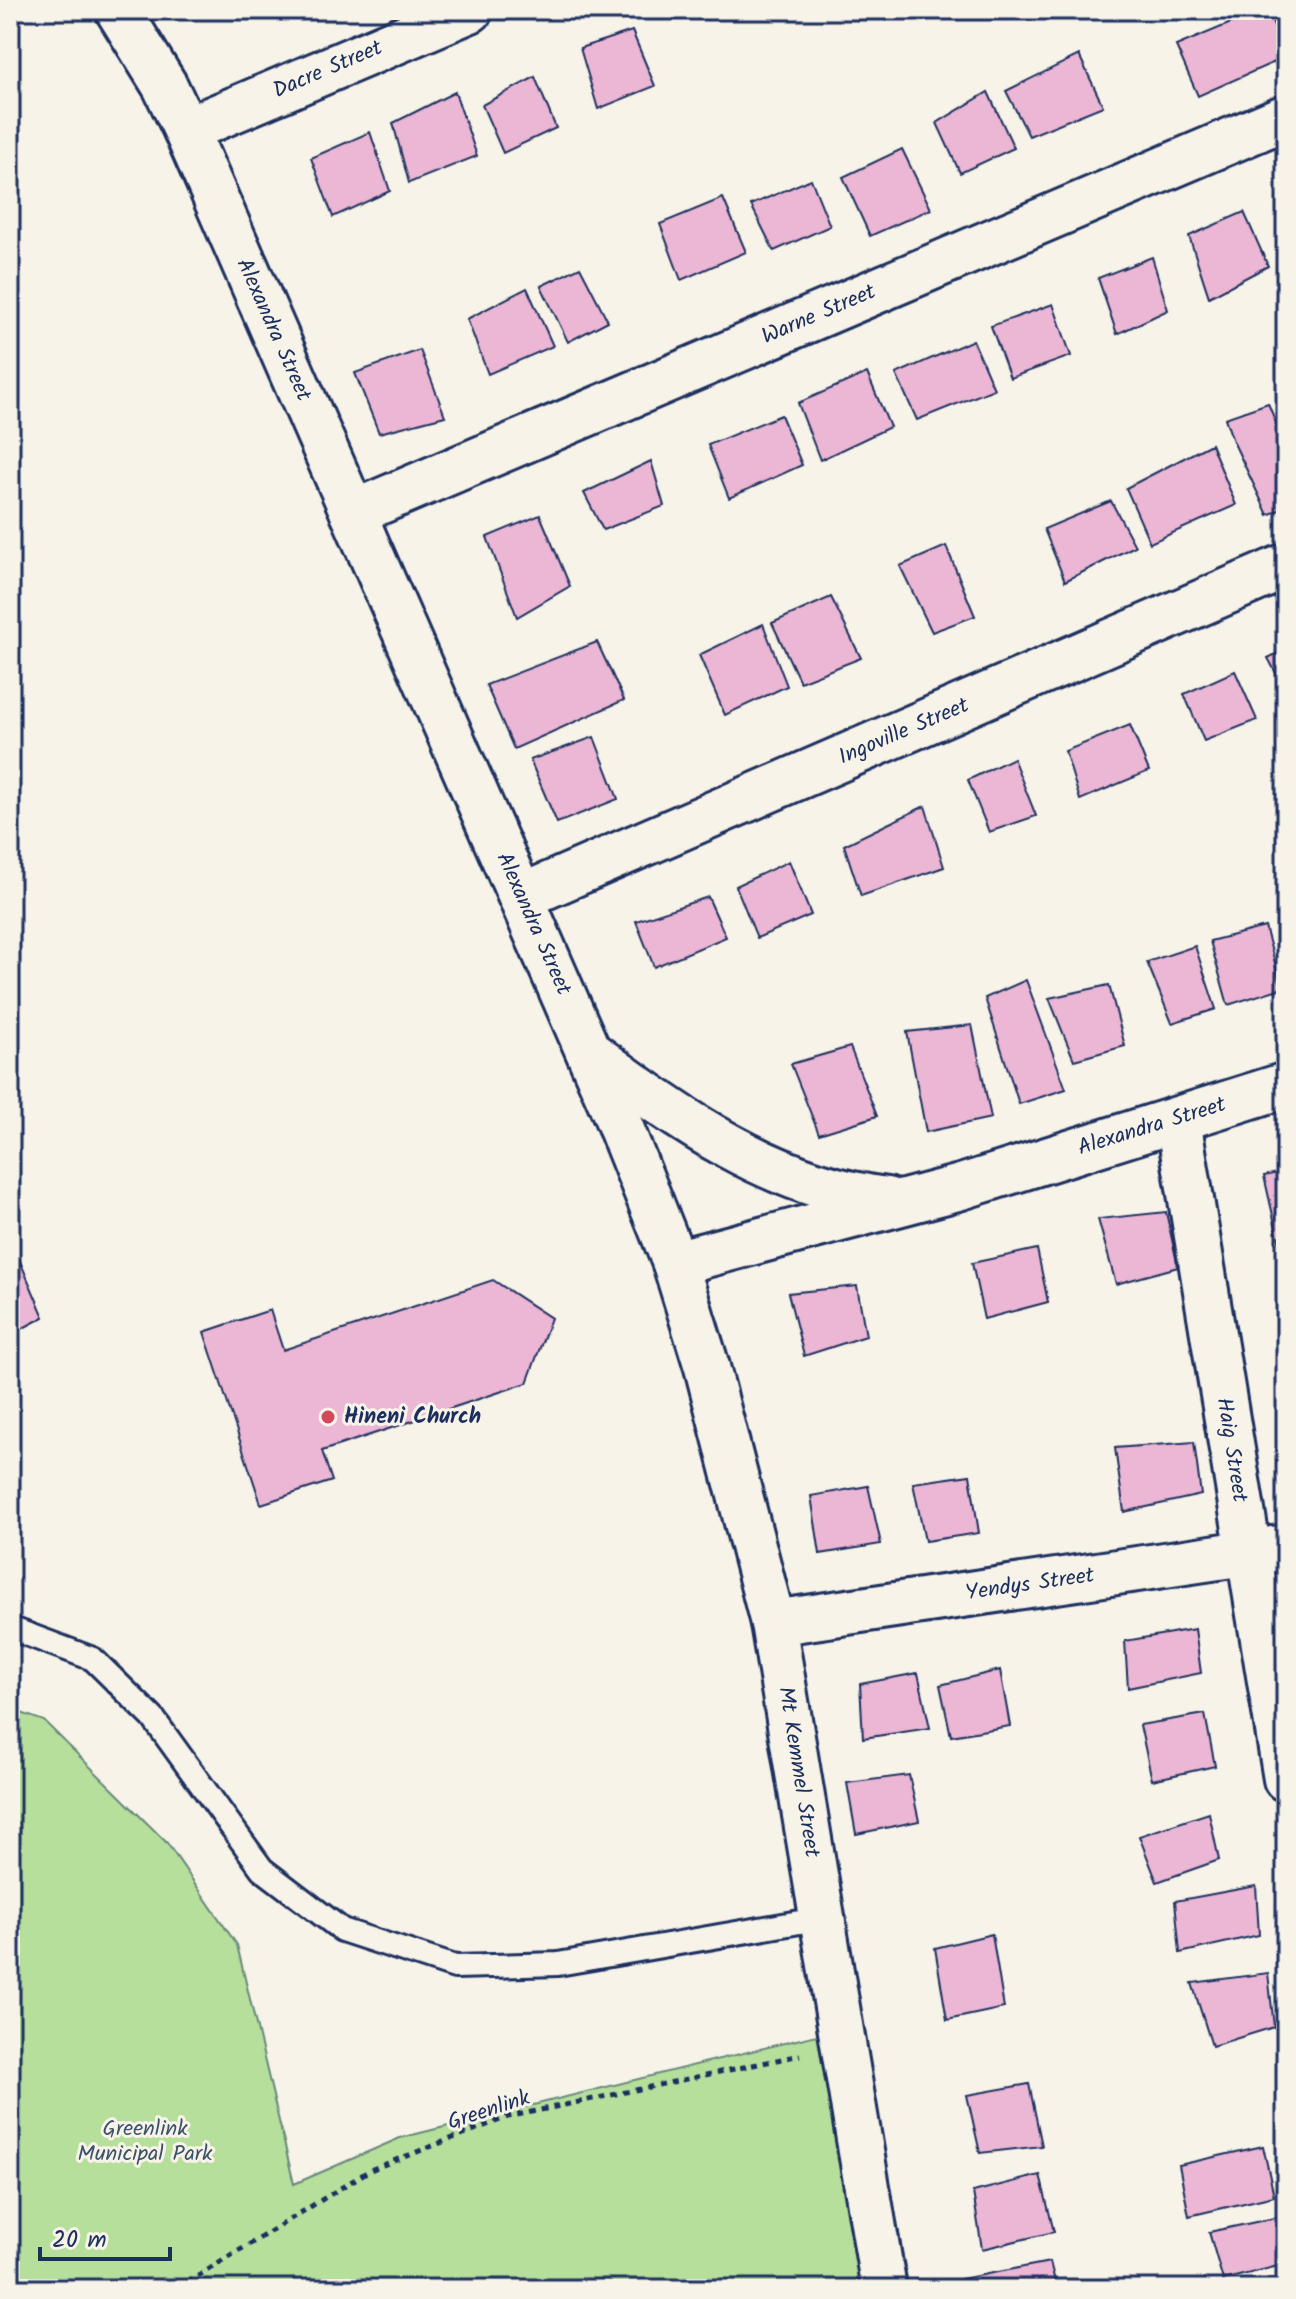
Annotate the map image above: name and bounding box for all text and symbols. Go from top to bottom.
street label: Dacre Street [268,31,389,109]
street label: Alexandra Street [226,253,320,408]
street label: Warne Street [756,275,882,355]
street label: Ingoville Street [833,689,975,775]
street label: Alexandra Street [486,847,580,1002]
street label: Alexandra Street [1074,1088,1231,1166]
street label: Haig Street [1205,1395,1257,1505]
place label: Hineni Church [344,1400,481,1435]
marker: Hineni Church [319,1408,337,1426]
street label: Yendys Street [963,1559,1097,1611]
street label: Mt Kemmel Street [767,1684,829,1860]
street label: Greenlink [443,2081,535,2141]
park label: Greenlink Municipal Park [78,2112,213,2172]
scale bar [40,2211,170,2261]
text: 20 m [52,2221,107,2260]

